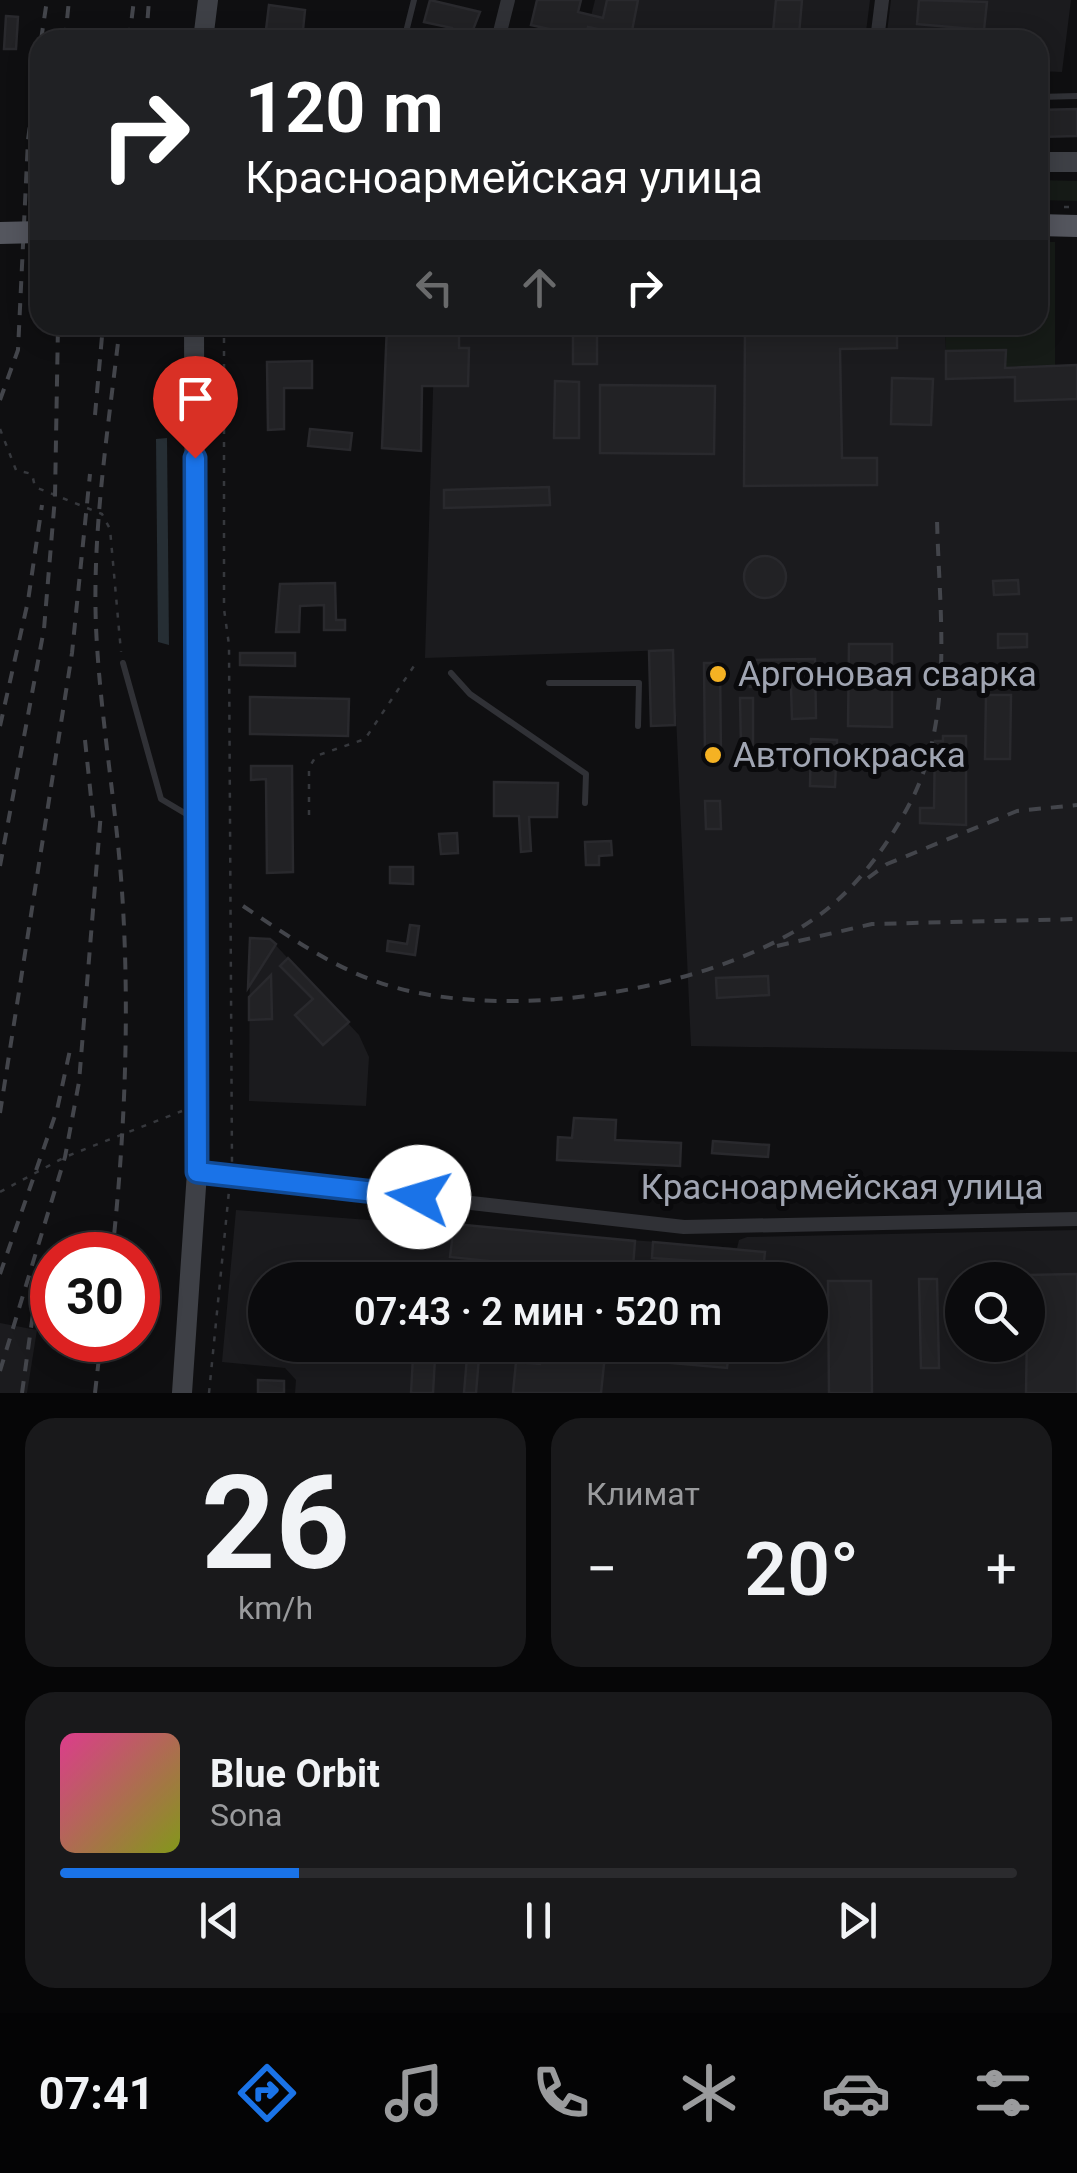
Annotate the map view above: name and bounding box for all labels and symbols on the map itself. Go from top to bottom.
pin [153,356,238,459]
place label: Аргоновая сварка [738,654,1037,695]
marker: Аргоновая сварка [707,663,729,685]
place label: Автопокраска [733,735,966,776]
marker: Автопокраска [702,744,724,766]
position arrow [367,1145,471,1249]
street label: Красноармейская улица [641,1167,1043,1208]
speed limit sign: 30 [30,1232,160,1362]

